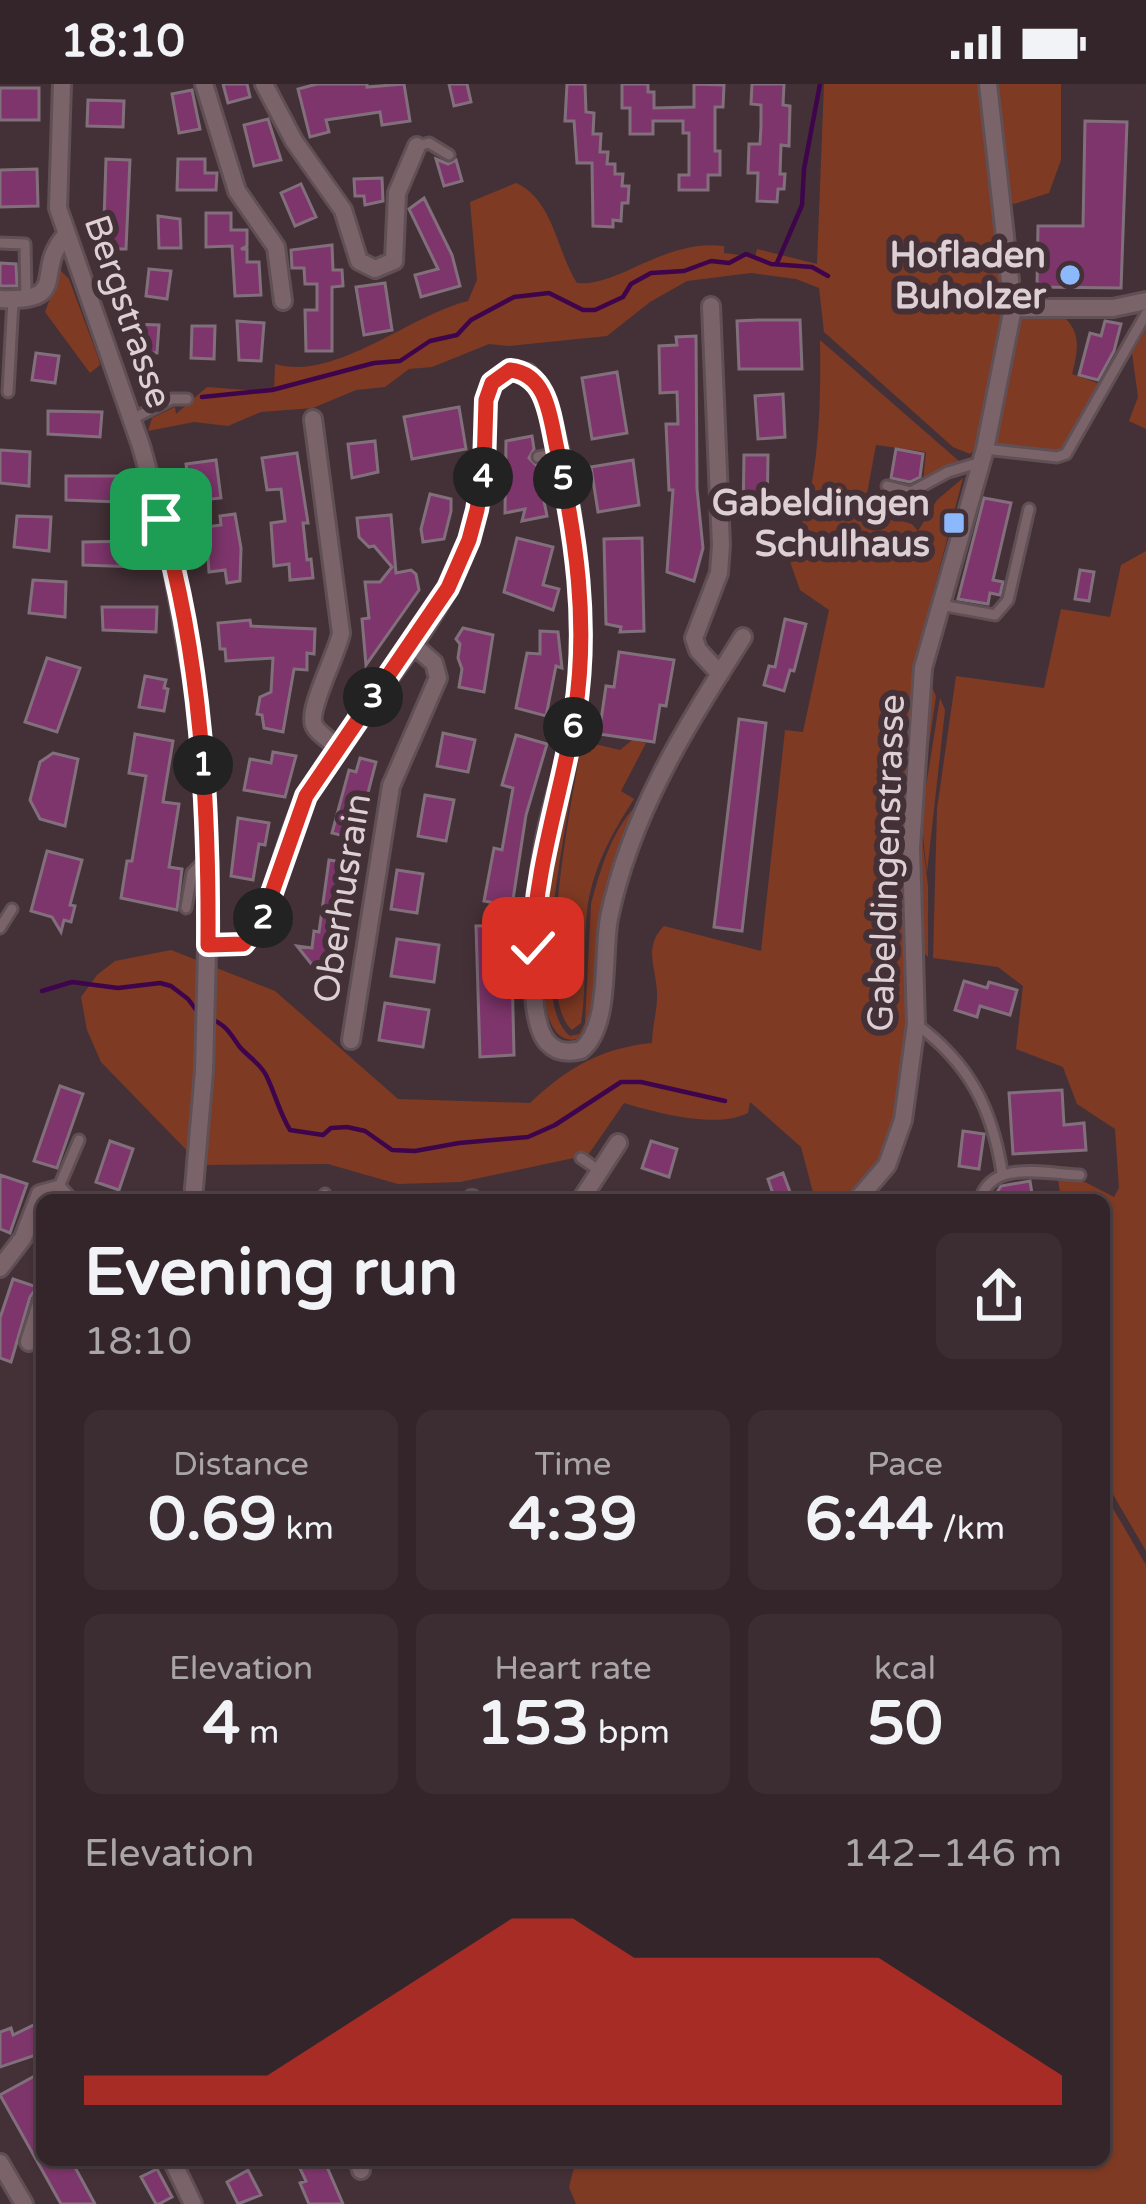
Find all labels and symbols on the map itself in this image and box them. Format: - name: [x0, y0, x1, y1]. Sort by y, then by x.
- street label: Bergstrasse: [75, 209, 181, 413]
- place label: Hofladen Buholzer: [889, 234, 1047, 318]
- marker: Hofladen Buholzer: [1057, 262, 1083, 288]
- pin: 4: [453, 447, 513, 507]
- pin: 5: [533, 449, 593, 509]
- pin: [110, 468, 212, 570]
- place label: Gabeldingen Schulhaus: [712, 482, 930, 566]
- marker: Gabeldingen Schulhaus: [941, 510, 967, 536]
- pin: 3: [343, 667, 403, 727]
- street label: Gabeldingenstrasse: [859, 693, 914, 1033]
- pin: 6: [543, 697, 603, 757]
- pin: 1: [173, 735, 233, 795]
- street label: Oberhusrain: [305, 790, 380, 1006]
- pin: 2: [233, 888, 293, 948]
- pin: [482, 897, 584, 999]

